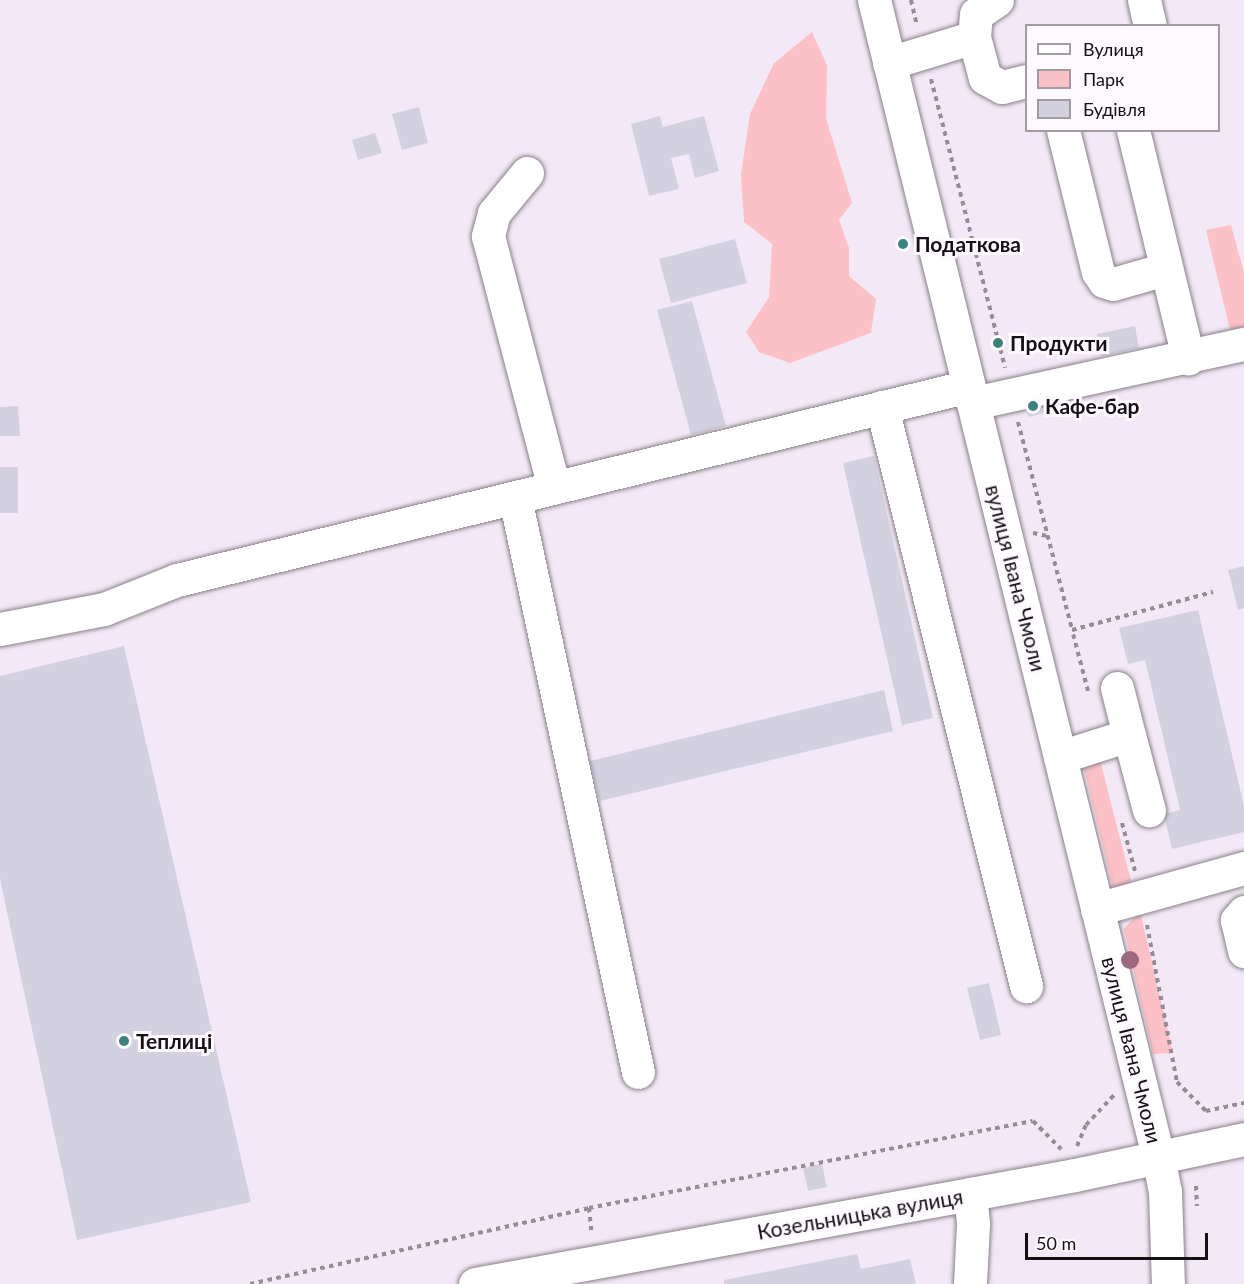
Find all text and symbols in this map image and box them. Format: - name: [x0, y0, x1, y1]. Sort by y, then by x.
- legend: [1025, 24, 1220, 132]
- text: Вулиця: [1083, 38, 1144, 60]
- text: Парк: [1083, 68, 1124, 90]
- text: Будівля: [1083, 98, 1146, 120]
- place label: Податкова: [915, 231, 1021, 257]
- marker: Податкова: [896, 237, 910, 251]
- place label: Продукти: [1010, 330, 1107, 356]
- marker: Продукти: [991, 336, 1005, 350]
- place label: Кафе-бар: [1045, 393, 1139, 419]
- marker: Кафе-бар: [1026, 399, 1040, 413]
- street label: вулиця Івана Чмоли: [981, 482, 1051, 674]
- street label: вулиця Івана Чмоли: [1097, 954, 1167, 1146]
- place label: Теплиці: [136, 1028, 212, 1054]
- marker: Теплиці: [117, 1034, 131, 1048]
- street label: Козельницька вулиця: [755, 1183, 965, 1245]
- scale bar: [1028, 1221, 1211, 1259]
- text: 50 m: [1036, 1232, 1076, 1254]

